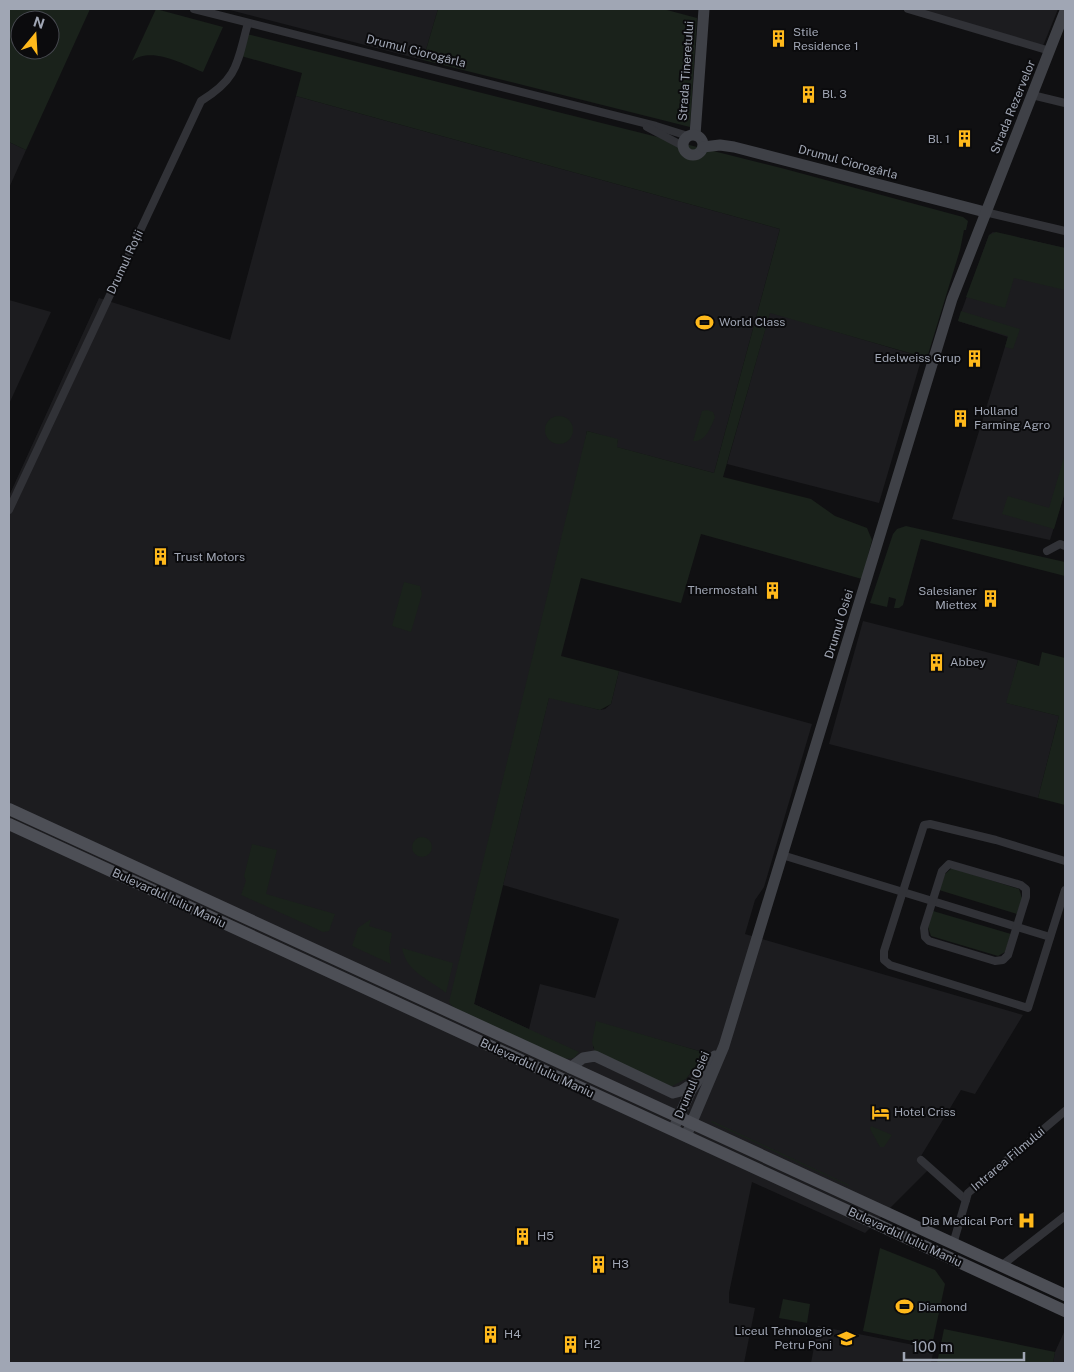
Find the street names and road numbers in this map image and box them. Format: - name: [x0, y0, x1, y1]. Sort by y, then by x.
- street label: Strada Tineretului: [676, 20, 696, 122]
- street label: Drumul Ciorogârla: [365, 32, 467, 70]
- street label: Strada Rezervelor: [988, 58, 1038, 156]
- street label: Drumul Ciorogârla: [797, 142, 899, 182]
- street label: Drumul Roții: [104, 228, 146, 296]
- street label: Drumul Osiei: [822, 588, 856, 660]
- street label: Bulevardul Iuliu Maniu: [110, 865, 228, 931]
- street label: Bulevardul Iuliu Maniu: [478, 1035, 596, 1101]
- street label: Drumul Osiei: [672, 1049, 712, 1121]
- street label: Intrarea Filmului: [969, 1124, 1048, 1194]
- street label: Bulevardul Iuliu Maniu: [846, 1204, 964, 1270]

